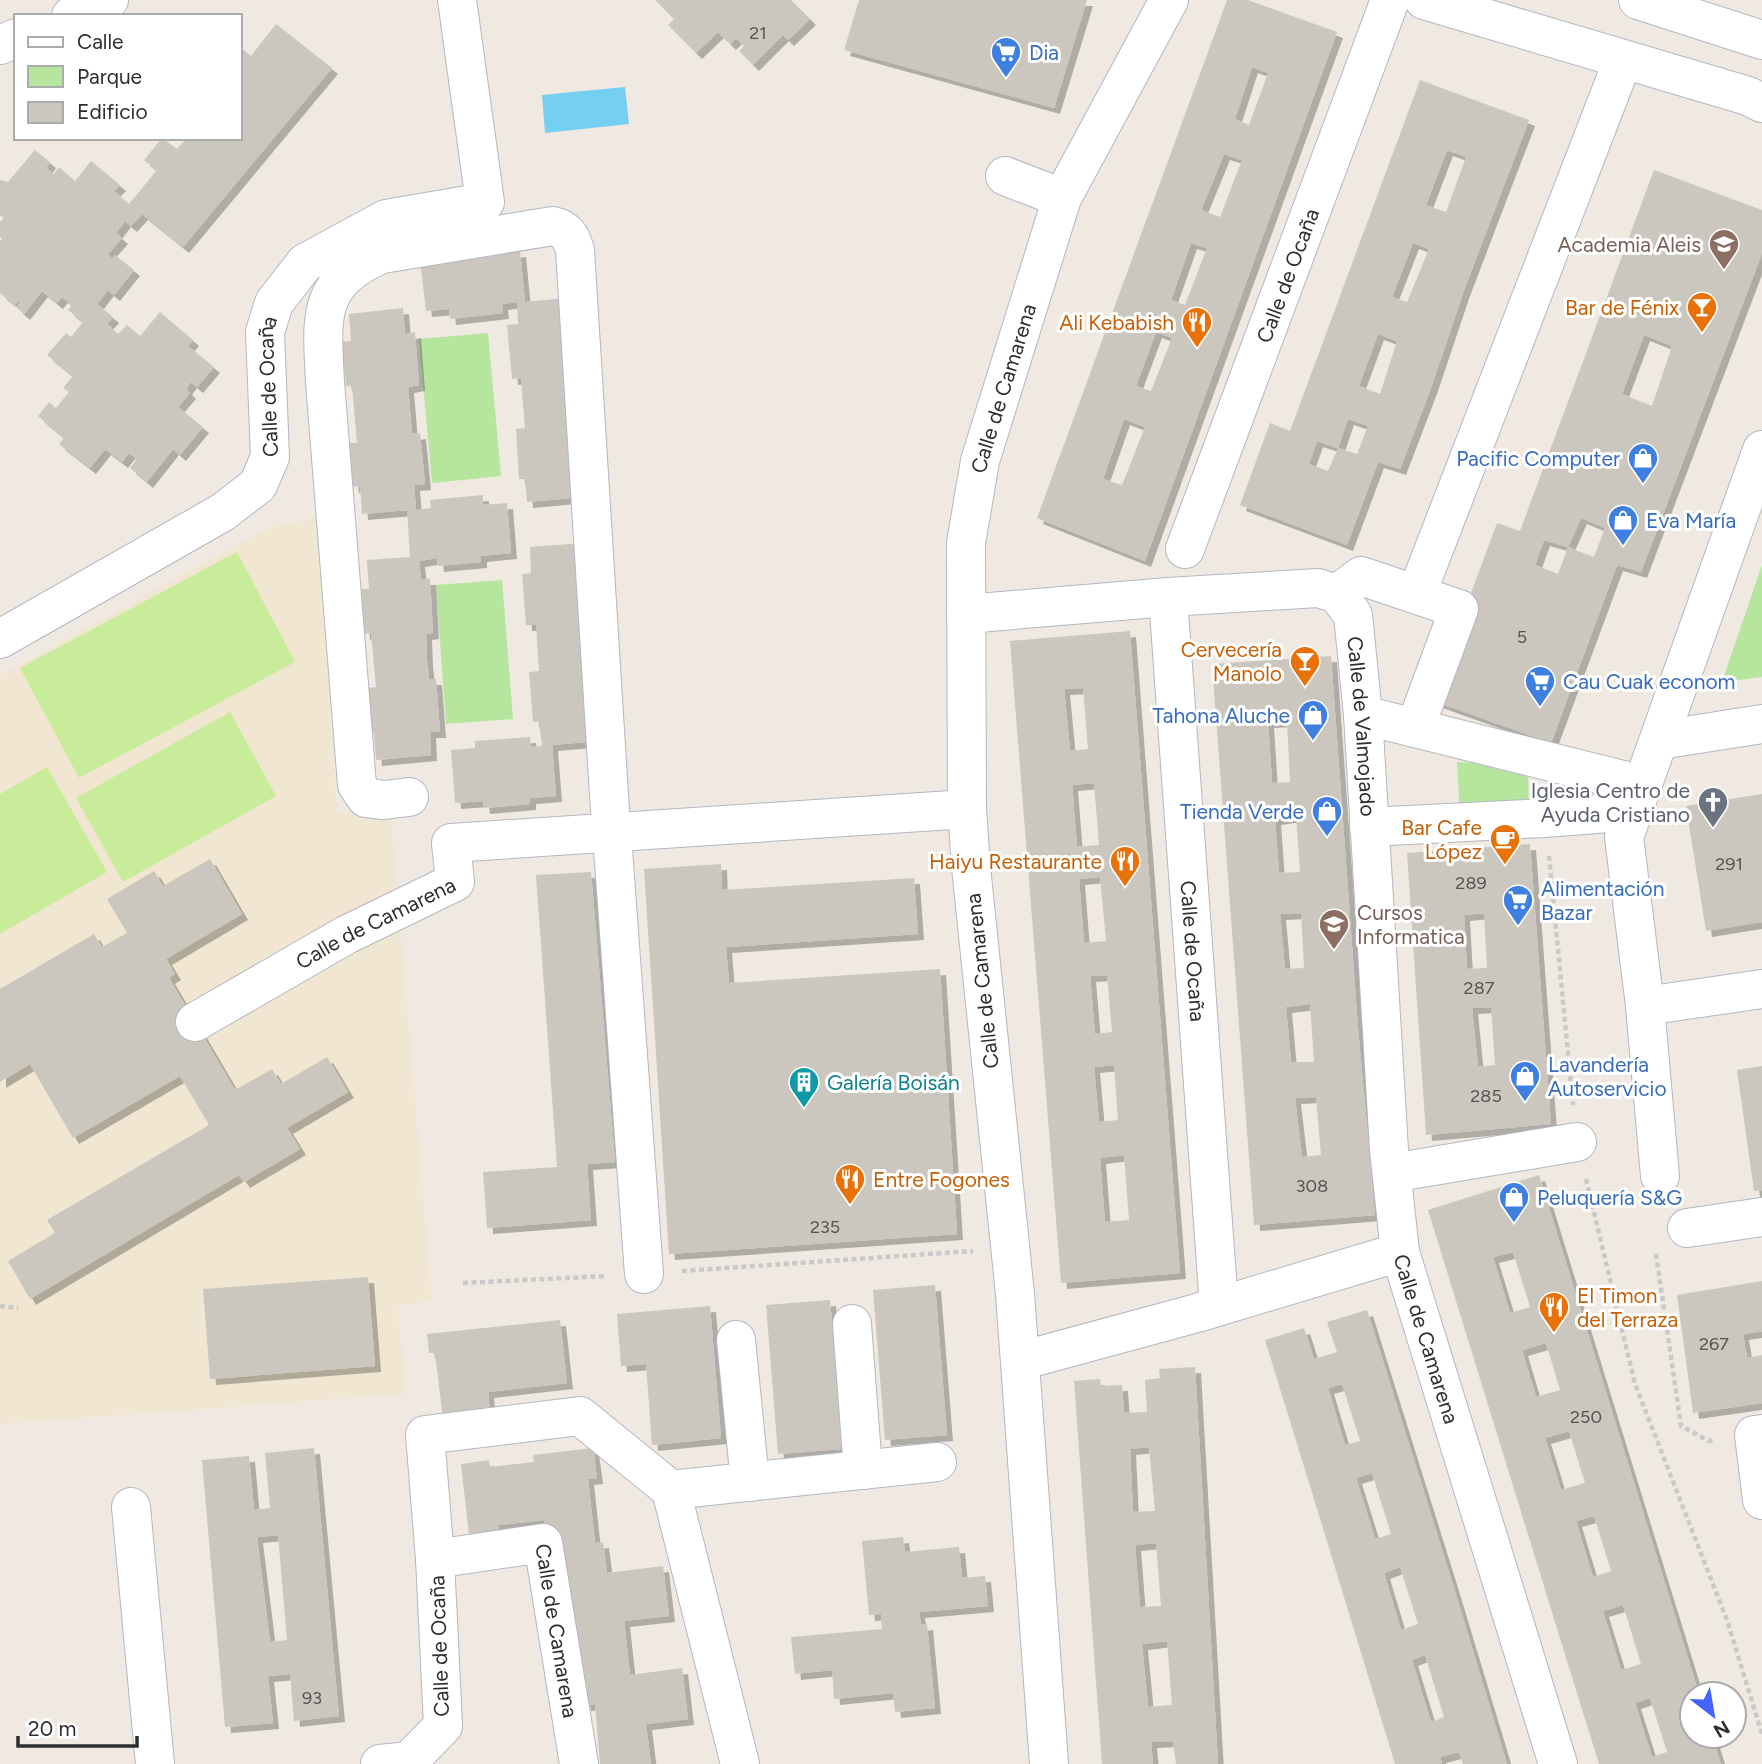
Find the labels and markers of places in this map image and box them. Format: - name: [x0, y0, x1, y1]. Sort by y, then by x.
- supermarket icon: Dia: [989, 35, 1023, 79]
- place label: Dia: [1029, 40, 1059, 65]
- school or university icon: Academia Aleis: [1707, 227, 1741, 271]
- place label: Academia Aleis: [1557, 232, 1701, 257]
- bar icon: Bar de Fénix: [1685, 290, 1719, 334]
- place label: Bar de Fénix: [1565, 295, 1679, 320]
- restaurant icon: Ali Kebabish: [1180, 305, 1214, 349]
- place label: Ali Kebabish: [1059, 310, 1174, 335]
- shop icon: Pacific Computer: [1626, 441, 1660, 485]
- place label: Pacific Computer: [1456, 446, 1620, 471]
- shop icon: Eva María: [1606, 503, 1640, 547]
- place label: Eva María: [1646, 508, 1736, 533]
- place label: Cervecería Manolo: [1181, 637, 1282, 686]
- bar icon: Cervecería Manolo: [1288, 644, 1322, 688]
- supermarket icon: Cau Cuak econom: [1523, 664, 1557, 708]
- place label: Cau Cuak econom: [1563, 669, 1735, 694]
- shop icon: Tahona Aluche: [1296, 698, 1330, 742]
- place label: Tahona Aluche: [1152, 703, 1290, 728]
- place label: Iglesia Centro de Ayuda Cristiano: [1531, 778, 1690, 827]
- church icon: Iglesia Centro de Ayuda Cristiano: [1696, 785, 1730, 829]
- shop icon: Tienda Verde: [1310, 794, 1344, 838]
- place label: Tienda Verde: [1180, 799, 1304, 824]
- place label: Bar Cafe López: [1401, 815, 1482, 864]
- cafe icon: Bar Cafe López: [1488, 822, 1522, 866]
- restaurant icon: Haiyu Restaurante: [1108, 844, 1142, 888]
- place label: Haiyu Restaurante: [929, 849, 1102, 874]
- place label: Alimentación Bazar: [1541, 876, 1665, 925]
- supermarket icon: Alimentación Bazar: [1501, 883, 1535, 927]
- place label: Cursos Informatica: [1357, 900, 1465, 949]
- school or university icon: Cursos Informatica: [1317, 907, 1351, 951]
- place label: Lavandería Autoservicio: [1548, 1052, 1667, 1101]
- shop icon: Lavandería Autoservicio: [1508, 1059, 1542, 1103]
- building icon: Galería Boisán: [787, 1065, 821, 1109]
- place label: Galería Boisán: [827, 1070, 960, 1095]
- restaurant icon: Entre Fogones: [833, 1162, 867, 1206]
- place label: Entre Fogones: [873, 1167, 1010, 1192]
- shop icon: Peluquería S&G: [1497, 1180, 1531, 1224]
- place label: Peluquería S&G: [1537, 1185, 1682, 1210]
- place label: El Timon del Terraza: [1577, 1283, 1678, 1332]
- restaurant icon: El Timon del Terraza: [1537, 1290, 1571, 1334]

